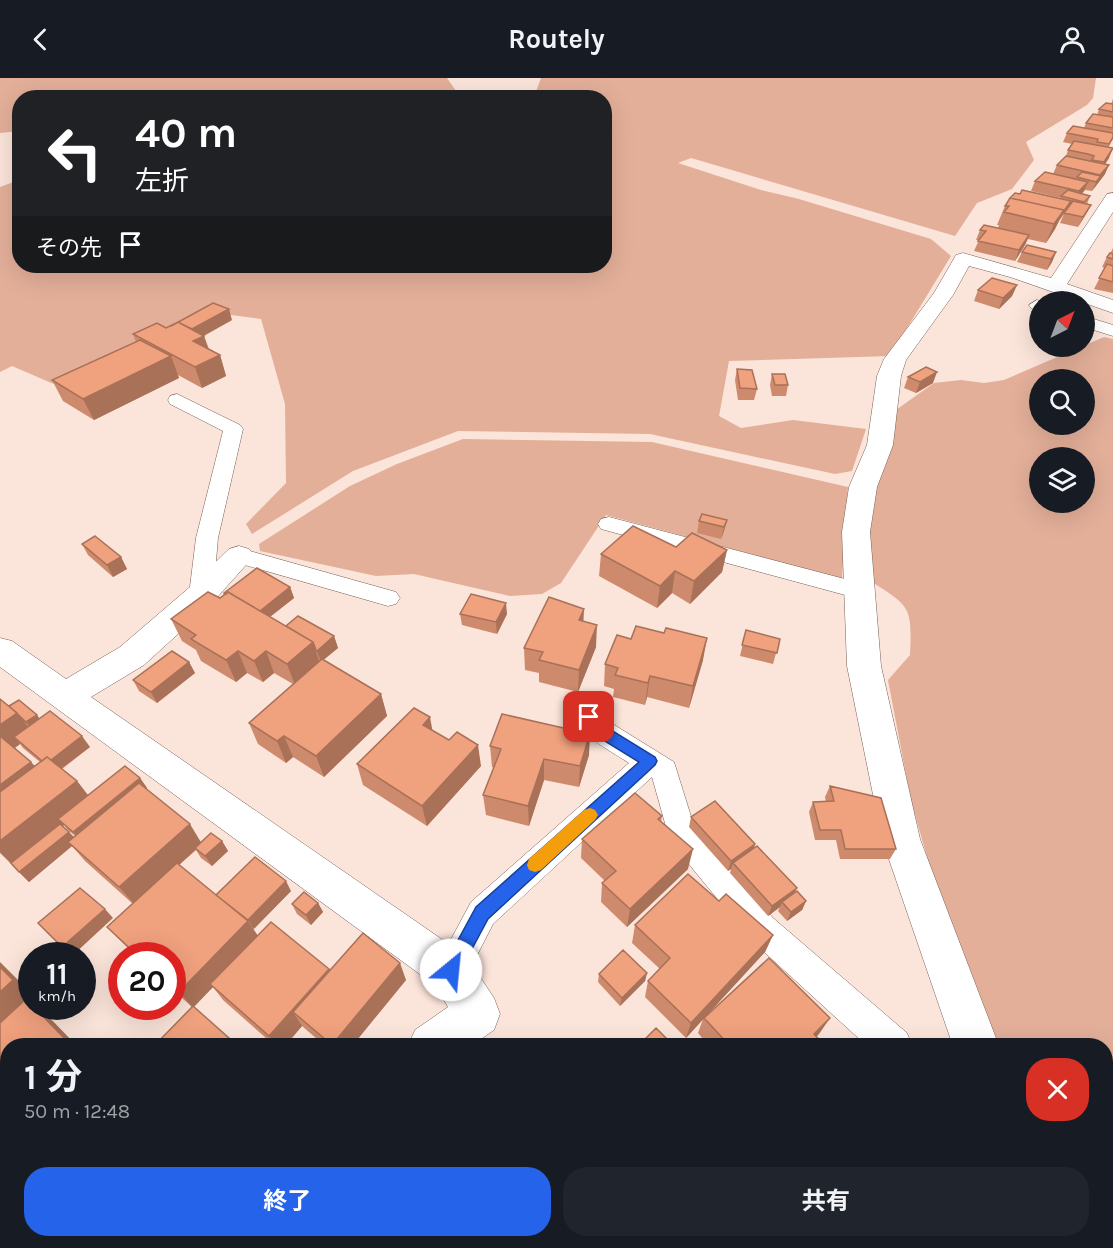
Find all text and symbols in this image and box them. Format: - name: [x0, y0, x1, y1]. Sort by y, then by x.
- icon: back: [24, 23, 57, 56]
- text: Routely: [508, 23, 605, 55]
- icon: person: [1056, 23, 1089, 56]
- text: 40 m: [135, 108, 237, 158]
- icon: left: [36, 114, 114, 192]
- text: 左折: [135, 165, 189, 197]
- icon: arrive: [114, 228, 147, 261]
- text: その先: [36, 235, 102, 261]
- north arrow: [1029, 291, 1095, 357]
- map controls: [1029, 291, 1095, 513]
- button: search: [1029, 369, 1095, 435]
- button: layers: [1029, 447, 1095, 513]
- pin: [563, 691, 614, 742]
- icon: arrive: [572, 700, 605, 733]
- position arrow: [419, 938, 483, 1002]
- speed limit sign: 20: [108, 942, 186, 1020]
- text: 11: [46, 956, 68, 992]
- text: km/h: [38, 987, 76, 1005]
- text: 1 分: [24, 1056, 82, 1098]
- button: close: [1026, 1058, 1089, 1121]
- text: 50 m · 12:48: [24, 1100, 130, 1123]
- button: 終了: [24, 1167, 551, 1236]
- button: 共有: [563, 1167, 1089, 1236]

